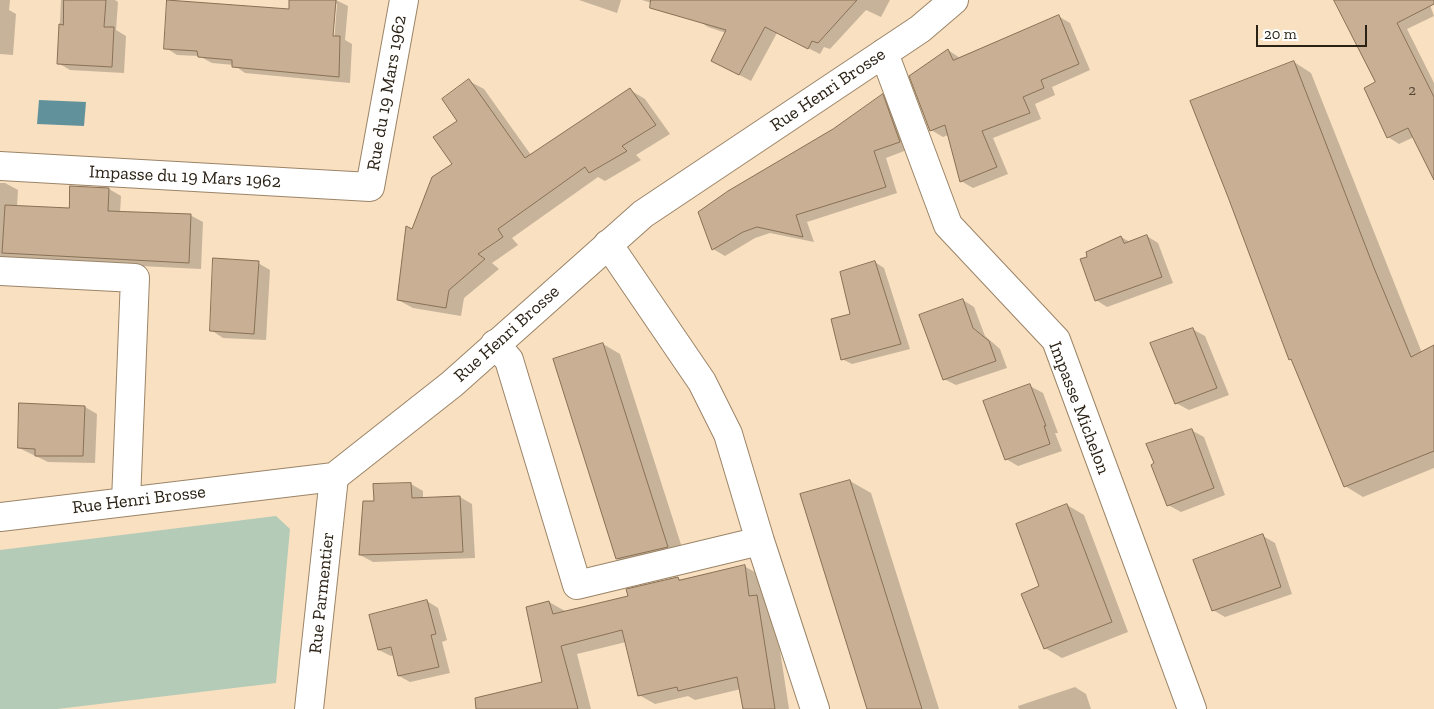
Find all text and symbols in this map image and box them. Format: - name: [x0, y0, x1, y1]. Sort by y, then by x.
- street label: Rue du 19 Mars 1962: [363, 14, 411, 172]
- scale bar: [1259, 15, 1370, 47]
- text: 20 m: [1264, 25, 1297, 43]
- street label: Rue Henri Brosse: [766, 44, 890, 136]
- house number: 2: [1408, 82, 1416, 100]
- street label: Impasse du 19 Mars 1962: [89, 161, 281, 193]
- street label: Rue Henri Brosse: [450, 281, 564, 387]
- street label: Impasse Michelon: [1044, 339, 1114, 477]
- street label: Rue Henri Brosse: [71, 481, 207, 519]
- street label: Rue Parmentier: [305, 531, 339, 655]

